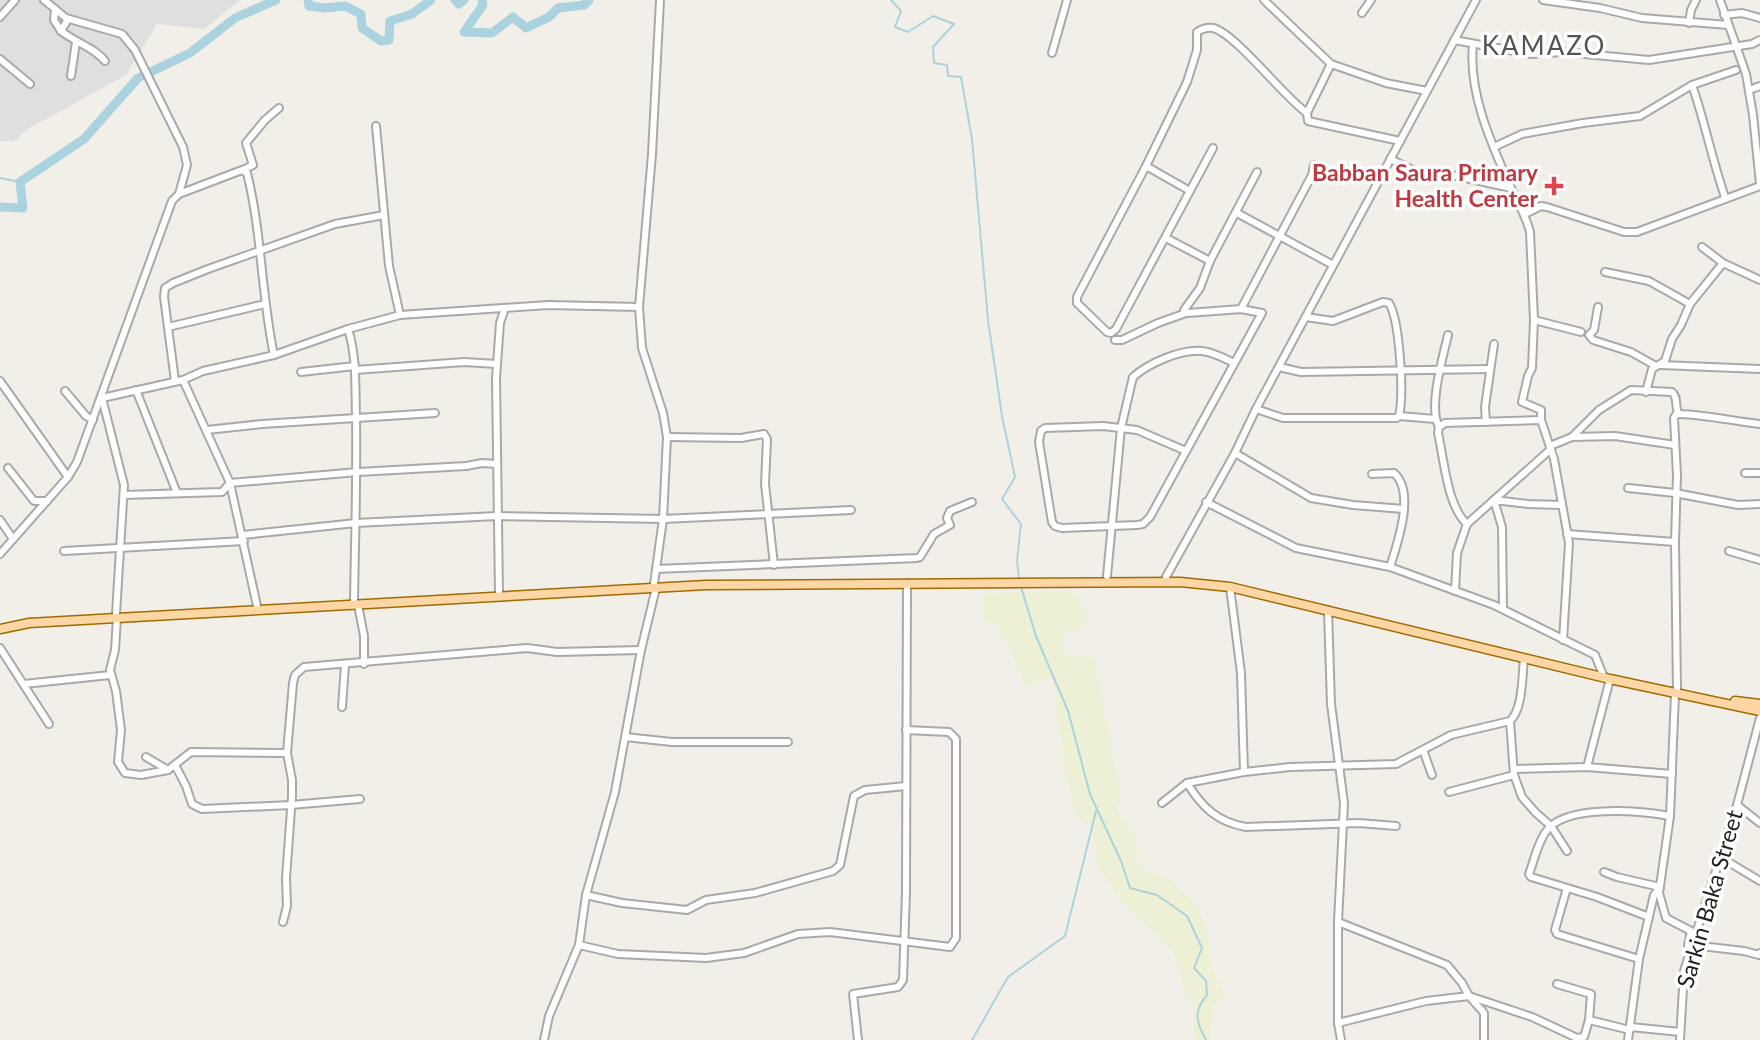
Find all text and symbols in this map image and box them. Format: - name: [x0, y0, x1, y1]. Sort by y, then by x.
- district label: KAMAZO: [1482, 29, 1606, 61]
- place label: Babban Saura Primary Health Center: [1312, 158, 1539, 212]
- marker: Babban Saura Primary Health Center: [1544, 176, 1564, 196]
- street label: Sarkin Baka Street: [1670, 806, 1748, 991]

